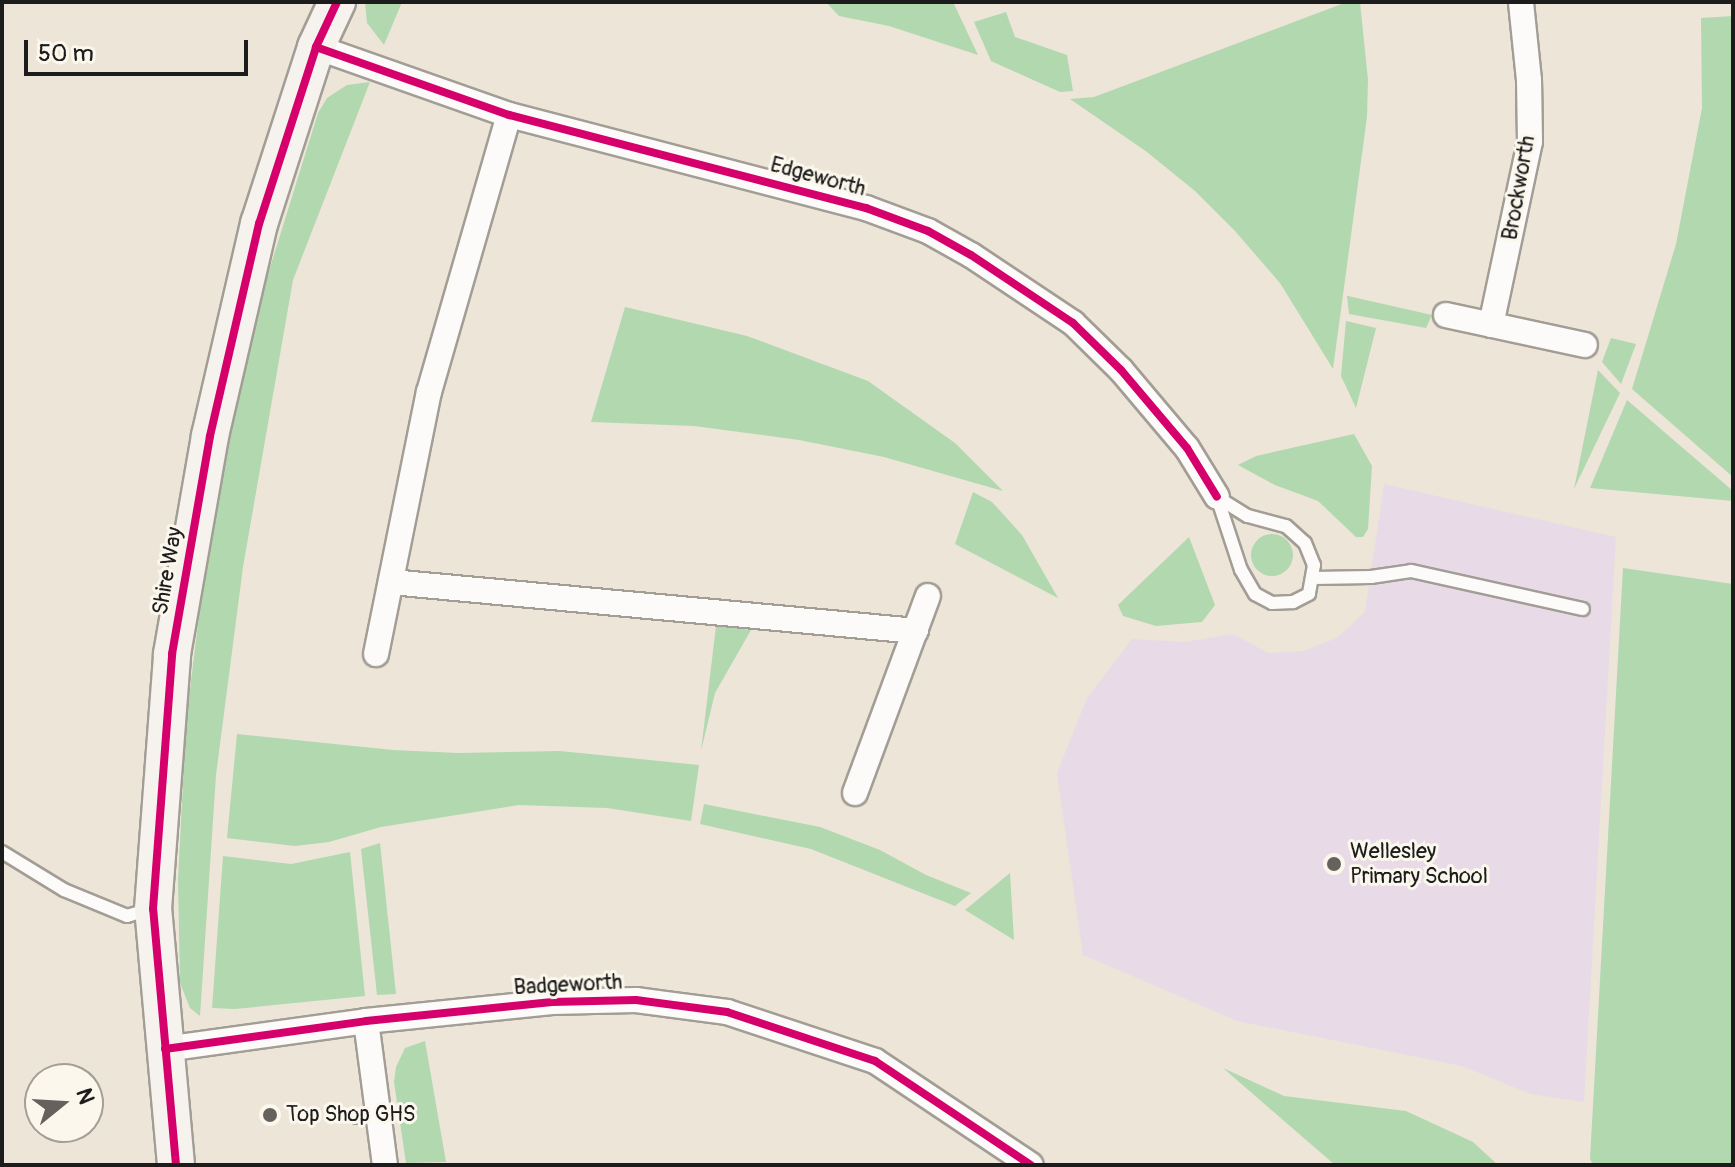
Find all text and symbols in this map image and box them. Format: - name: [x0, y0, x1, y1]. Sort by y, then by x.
- scale bar: [28, 24, 252, 74]
- text: 50 m: [38, 39, 94, 68]
- street label: Brockworth: [1497, 134, 1541, 242]
- street label: Edgeworth: [767, 152, 869, 202]
- street label: Shire Way: [147, 525, 189, 617]
- place label: Wellesley Primary School: [1350, 838, 1488, 890]
- marker: Wellesley Primary School: [1325, 855, 1343, 873]
- street label: Badgeworth: [513, 969, 623, 1001]
- north arrow: [24, 1063, 104, 1143]
- text: N: [69, 1085, 101, 1108]
- place label: Top Shop GHS: [286, 1102, 416, 1128]
- marker: Top Shop GHS: [261, 1106, 279, 1124]

